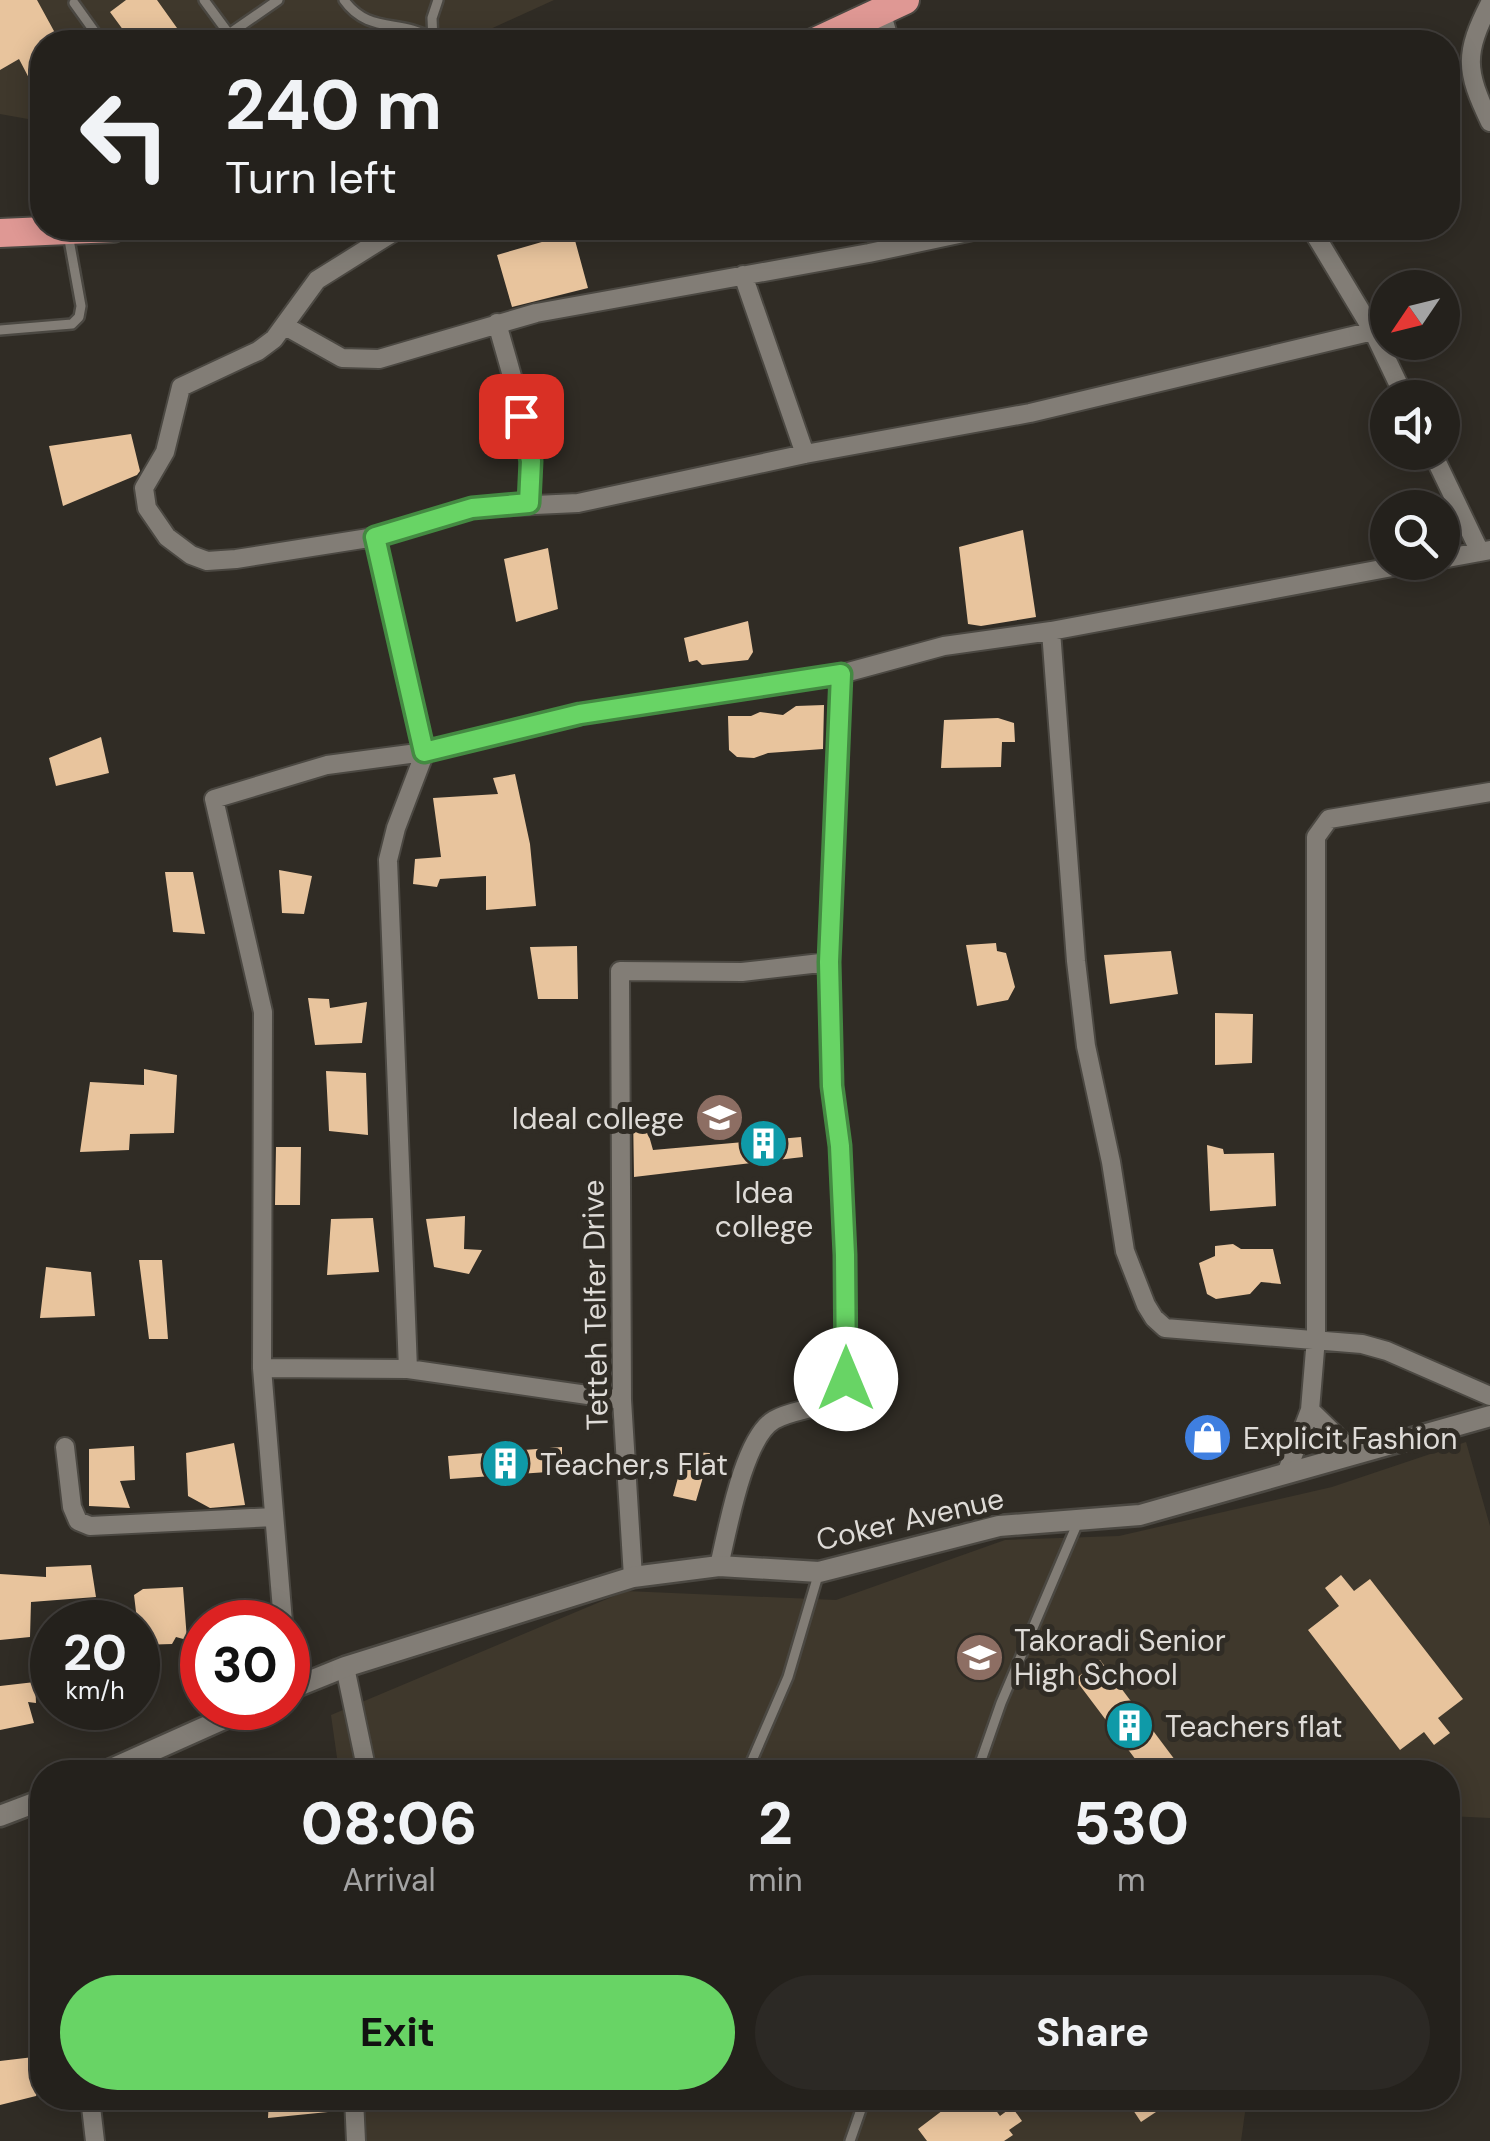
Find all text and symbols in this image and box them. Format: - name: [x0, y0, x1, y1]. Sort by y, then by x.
- text: 240 m: [225, 60, 442, 151]
- icon: left: [60, 70, 190, 200]
- text: Turn left: [225, 148, 397, 207]
- north arrow: [1370, 270, 1460, 360]
- map controls: [1370, 270, 1460, 580]
- pin: [479, 374, 564, 459]
- button: sound: [1370, 380, 1460, 470]
- icon: arrive: [494, 389, 549, 444]
- button: search: [1370, 490, 1460, 580]
- school or university icon: Ideal college: [693, 1092, 745, 1144]
- place label: Ideal college: [512, 1099, 684, 1138]
- building icon: Idea college: [738, 1117, 790, 1169]
- place label: Idea college: [715, 1173, 813, 1246]
- street label: Tetteh Telfer Drive: [573, 1179, 617, 1431]
- position arrow: [794, 1327, 898, 1431]
- shop icon: Explicit Fashion: [1182, 1412, 1234, 1464]
- place label: Explicit Fashion: [1243, 1419, 1457, 1458]
- building icon: Teacher,s Flat: [479, 1438, 531, 1490]
- place label: Teacher,s Flat: [540, 1445, 728, 1484]
- street label: Coker Avenue: [812, 1478, 1008, 1560]
- speed limit sign: 30: [180, 1600, 310, 1730]
- text: 20: [63, 1620, 127, 1686]
- place label: Takoradi Senior High School: [1014, 1621, 1226, 1694]
- school or university icon: Takoradi Senior High School: [953, 1631, 1005, 1683]
- text: km/h: [65, 1674, 125, 1707]
- building icon: Teachers flat: [1104, 1700, 1156, 1752]
- place label: Teachers flat: [1165, 1707, 1343, 1746]
- text: 08:06: [301, 1784, 477, 1863]
- text: 2: [758, 1784, 793, 1863]
- text: 530: [1073, 1784, 1189, 1863]
- text: Arrival: [342, 1859, 436, 1901]
- text: min: [748, 1859, 803, 1901]
- text: m: [1117, 1859, 1146, 1901]
- button: Exit: [60, 1975, 735, 2090]
- button: Share: [755, 1975, 1430, 2090]

